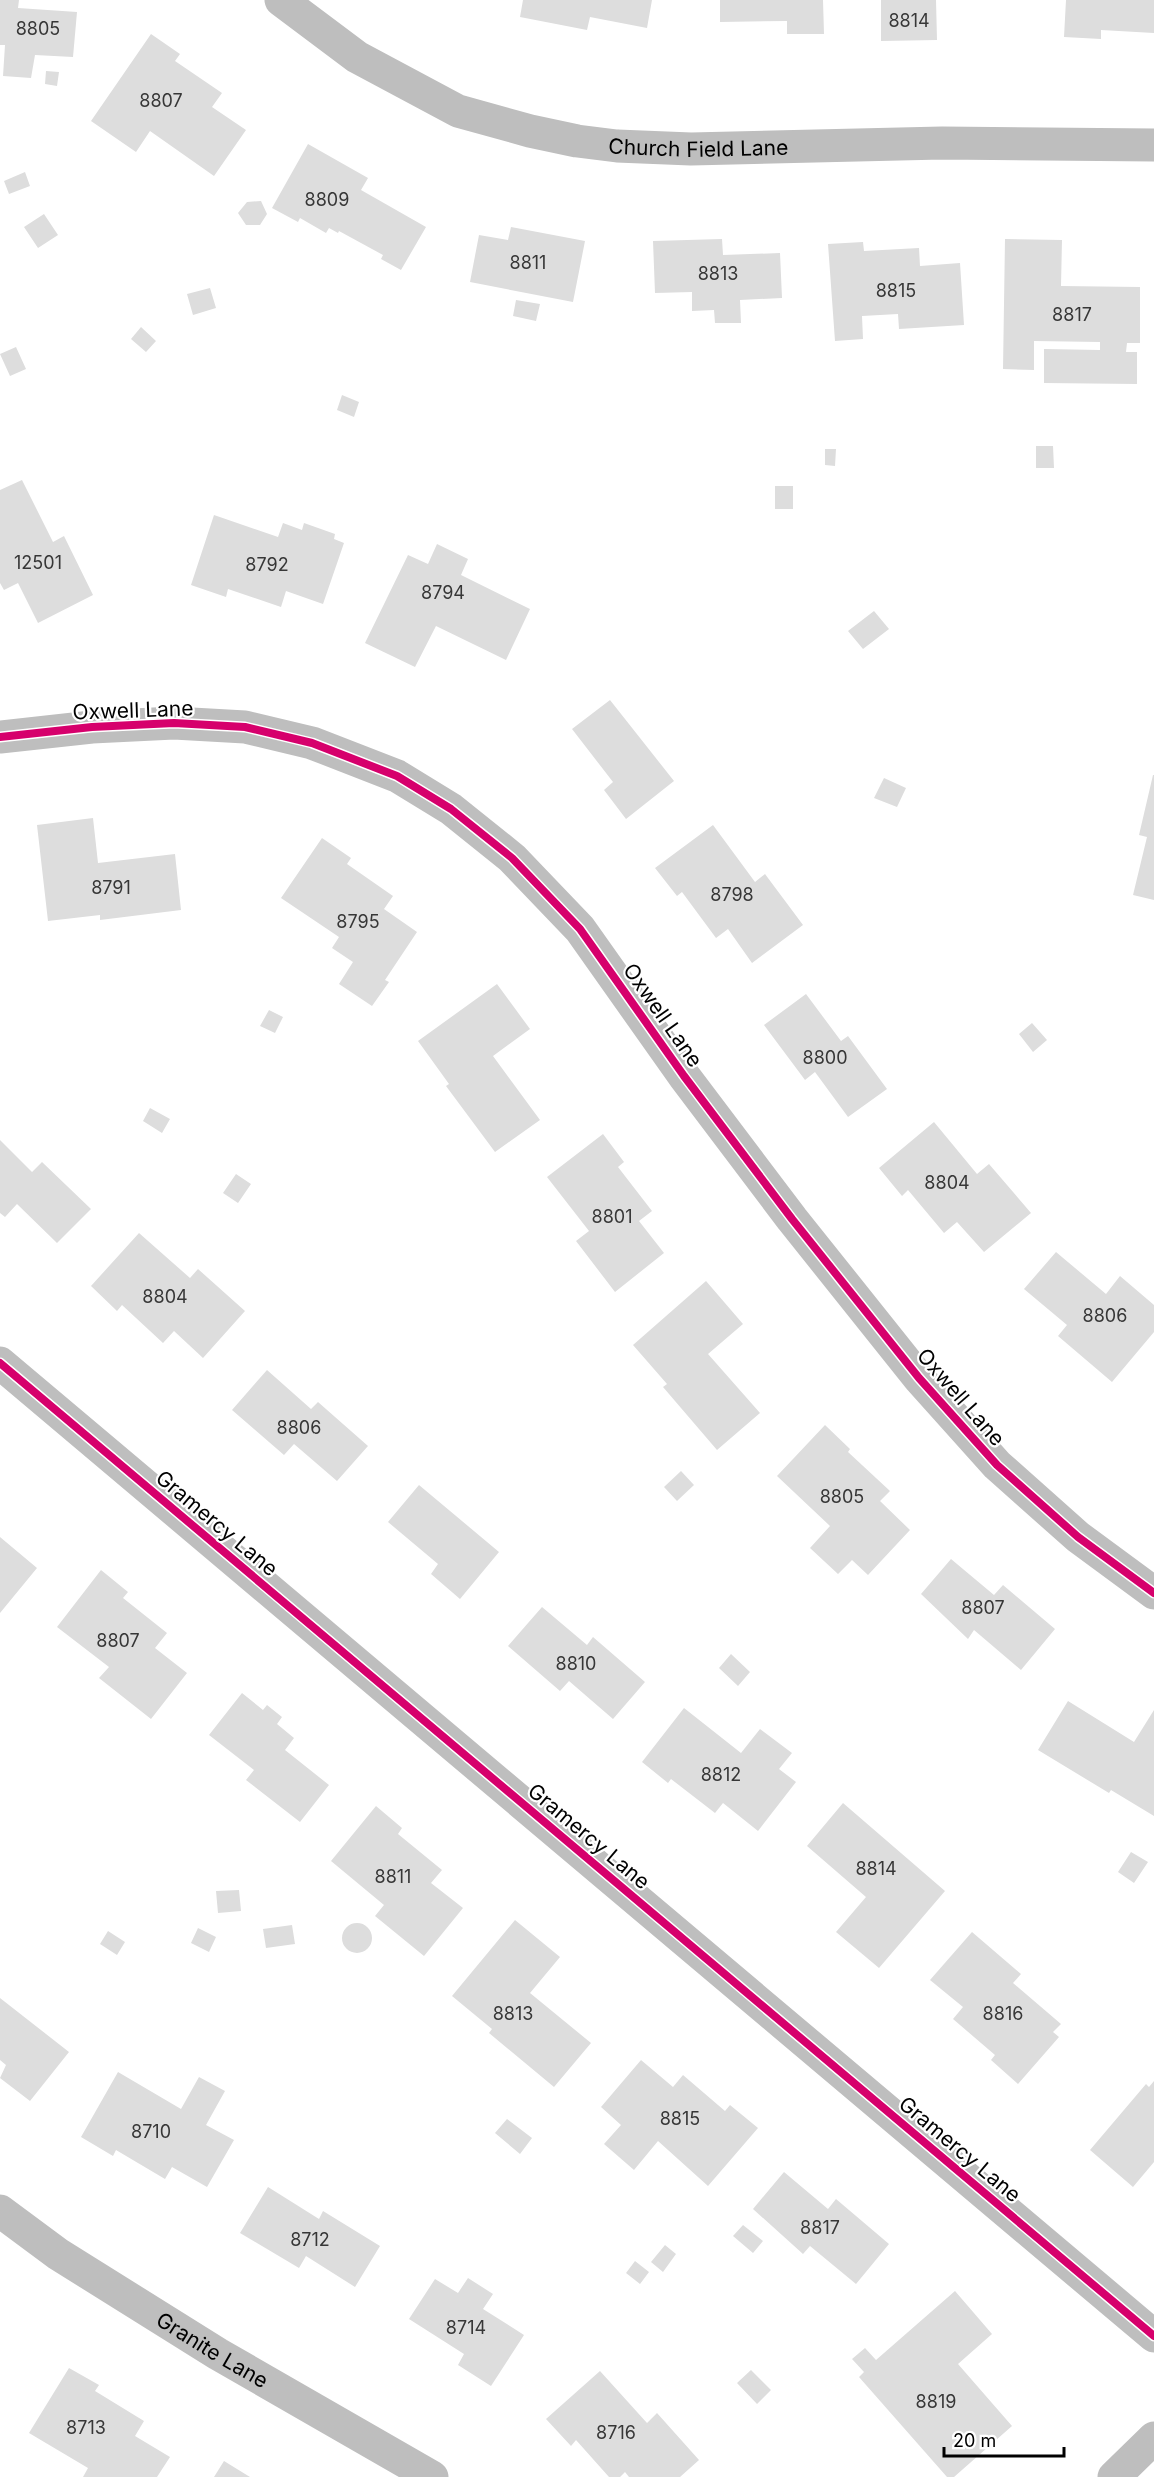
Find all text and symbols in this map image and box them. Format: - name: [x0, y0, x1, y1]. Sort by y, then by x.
- house number: 8814: [888, 10, 930, 31]
- house number: 8805: [16, 18, 60, 39]
- house number: 8807: [139, 90, 183, 111]
- street label: Church Field Lane: [607, 133, 789, 162]
- house number: 8809: [305, 189, 349, 210]
- house number: 8811: [510, 252, 546, 273]
- house number: 8813: [698, 263, 738, 284]
- house number: 8815: [876, 280, 916, 301]
- house number: 8817: [1052, 304, 1092, 325]
- house number: 12501: [14, 552, 62, 573]
- house number: 8792: [245, 554, 289, 575]
- house number: 8794: [421, 582, 465, 603]
- street label: Oxwell Lane: [72, 695, 194, 725]
- house number: 8791: [91, 877, 131, 898]
- house number: 8798: [710, 884, 754, 905]
- house number: 8795: [336, 911, 380, 932]
- street label: Oxwell Lane: [618, 958, 708, 1072]
- house number: 8800: [803, 1047, 847, 1068]
- house number: 8804: [924, 1172, 970, 1193]
- house number: 8801: [592, 1206, 632, 1227]
- house number: 8804: [142, 1286, 188, 1307]
- house number: 8806: [1083, 1305, 1127, 1326]
- street label: Oxwell Lane: [912, 1343, 1010, 1451]
- house number: 8806: [277, 1417, 321, 1438]
- street label: Gramercy Lane: [151, 1465, 283, 1581]
- house number: 8805: [820, 1486, 864, 1507]
- house number: 8807: [961, 1597, 1005, 1618]
- house number: 8807: [96, 1630, 140, 1651]
- house number: 8810: [556, 1653, 596, 1674]
- house number: 8812: [701, 1764, 741, 1785]
- street label: Gramercy Lane: [523, 1778, 655, 1894]
- house number: 8814: [855, 1858, 897, 1879]
- house number: 8811: [375, 1866, 411, 1887]
- house number: 8813: [493, 2003, 533, 2024]
- house number: 8816: [983, 2003, 1023, 2024]
- street label: Gramercy Lane: [894, 2091, 1026, 2207]
- house number: 8815: [660, 2108, 700, 2129]
- house number: 8710: [131, 2121, 171, 2142]
- house number: 8817: [800, 2217, 840, 2238]
- house number: 8712: [290, 2229, 330, 2250]
- street label: Granite Lane: [152, 2306, 273, 2393]
- house number: 8714: [446, 2317, 486, 2338]
- house number: 8819: [916, 2391, 956, 2412]
- house number: 8713: [66, 2417, 106, 2438]
- scale bar: [944, 2420, 1064, 2458]
- house number: 8716: [596, 2422, 636, 2443]
- text: 20 m: [953, 2430, 996, 2451]

